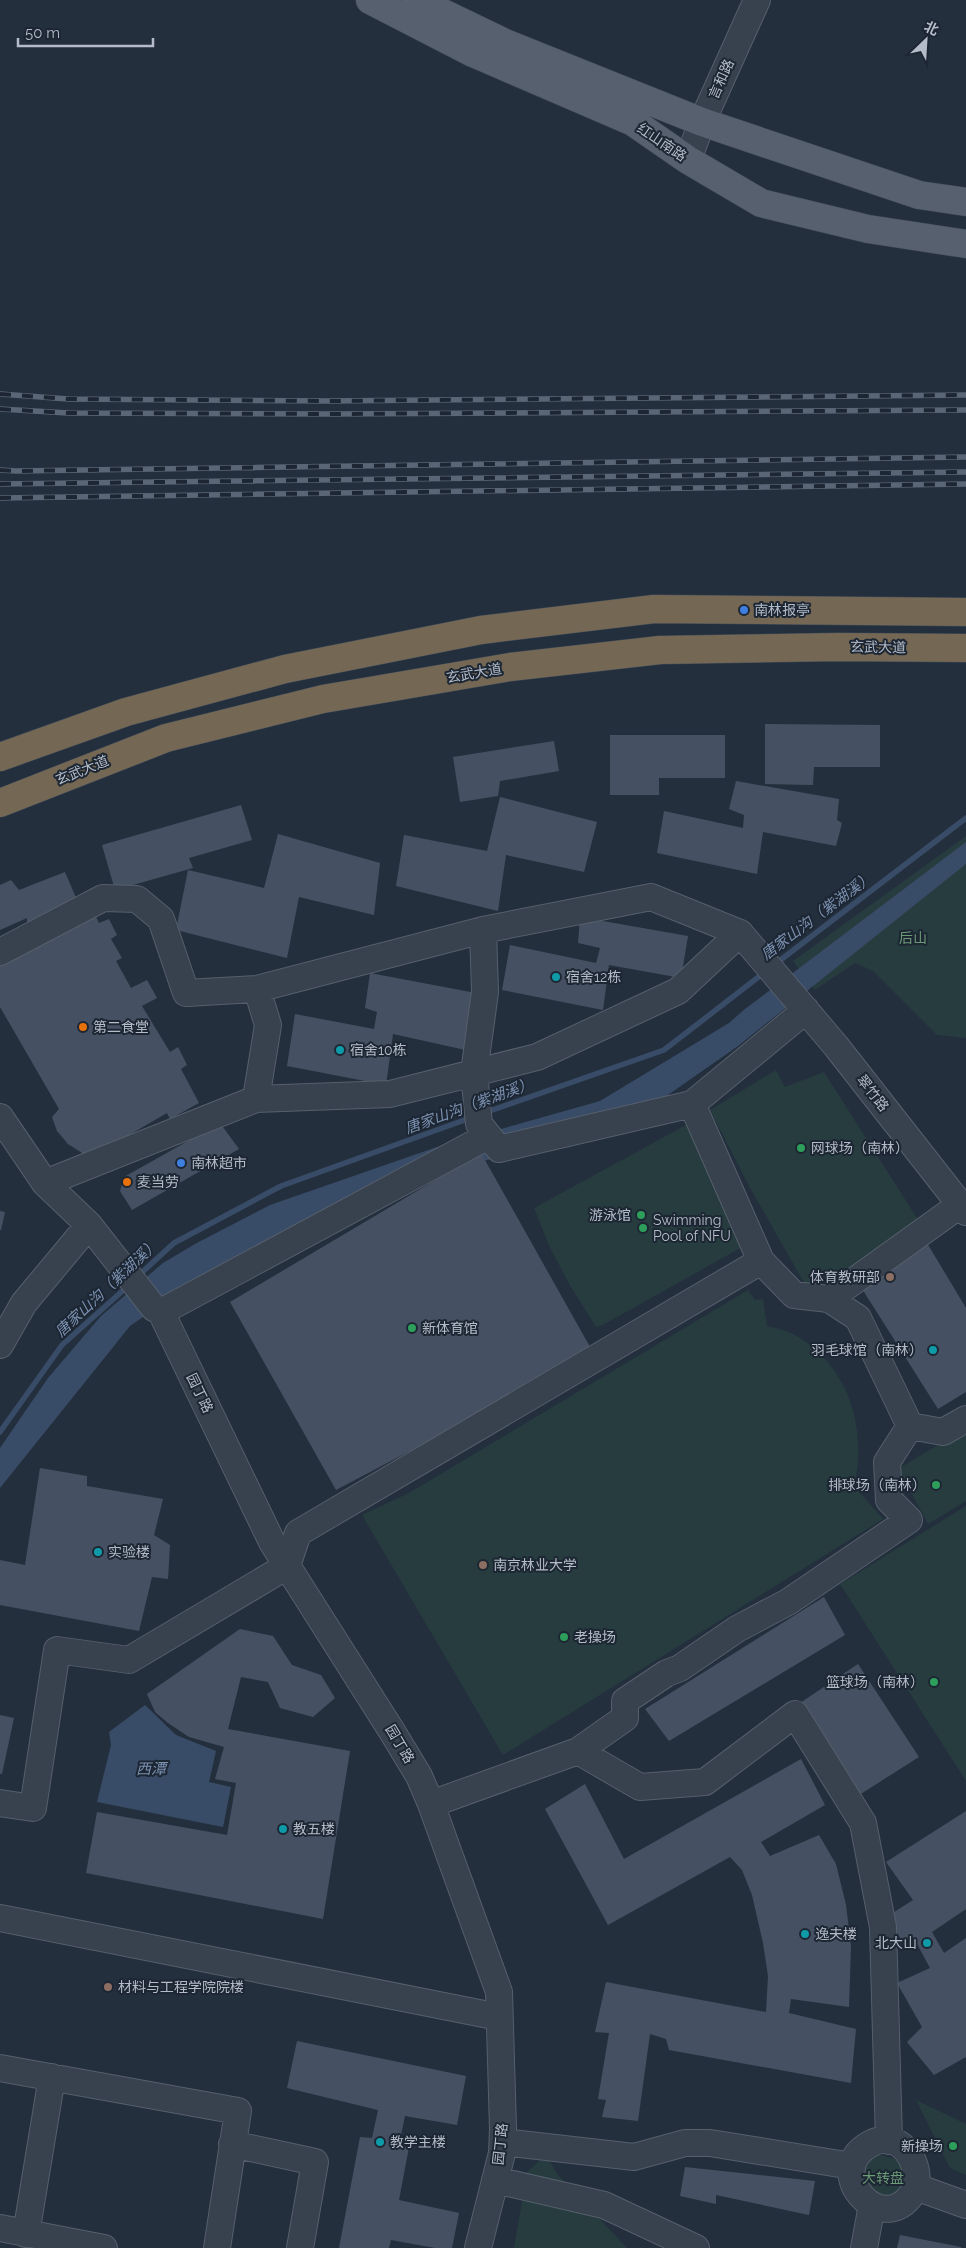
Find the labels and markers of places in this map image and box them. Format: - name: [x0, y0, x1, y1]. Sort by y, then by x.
- place label: 南林报亭: [754, 602, 810, 618]
- marker: 南林报亭: [738, 604, 750, 616]
- place label: 宿舍12栋: [566, 969, 621, 985]
- marker: 宿舍12栋: [550, 971, 562, 983]
- place label: 第二食堂: [93, 1019, 149, 1035]
- marker: 第二食堂: [77, 1021, 89, 1033]
- place label: 宿舍10栋: [350, 1042, 407, 1058]
- marker: 宿舍10栋: [334, 1044, 346, 1056]
- place label: 网球场（南林）: [811, 1140, 909, 1156]
- marker: 网球场（南林）: [795, 1142, 807, 1154]
- place label: 南林超市: [191, 1155, 247, 1171]
- marker: 南林超市: [175, 1157, 187, 1169]
- place label: 麦当劳: [137, 1174, 179, 1190]
- marker: 麦当劳: [121, 1176, 133, 1188]
- place label: 游泳馆: [589, 1207, 631, 1223]
- marker: 游泳馆: [635, 1209, 647, 1221]
- place label: Swimming Pool of NFU: [653, 1212, 731, 1244]
- marker: Swimming Pool of NFU: [637, 1222, 649, 1234]
- place label: 体育教研部: [810, 1269, 880, 1285]
- marker: 体育教研部: [884, 1271, 896, 1283]
- place label: 新体育馆: [422, 1320, 478, 1336]
- marker: 新体育馆: [406, 1322, 418, 1334]
- place label: 羽毛球馆（南林）: [811, 1342, 923, 1358]
- marker: 羽毛球馆（南林）: [927, 1344, 939, 1356]
- place label: 排球场（南林）: [828, 1477, 926, 1493]
- marker: 排球场（南林）: [930, 1479, 942, 1491]
- place label: 实验楼: [108, 1544, 150, 1560]
- marker: 实验楼: [92, 1546, 104, 1558]
- place label: 南京林业大学: [493, 1557, 577, 1573]
- marker: 南京林业大学: [477, 1559, 489, 1571]
- place label: 老操场: [574, 1629, 616, 1645]
- marker: 老操场: [558, 1631, 570, 1643]
- place label: 篮球场（南林）: [826, 1674, 924, 1690]
- marker: 篮球场（南林）: [928, 1676, 940, 1688]
- place label: 教五楼: [293, 1821, 335, 1837]
- marker: 教五楼: [277, 1823, 289, 1835]
- place label: 逸夫楼: [815, 1926, 857, 1942]
- marker: 逸夫楼: [799, 1928, 811, 1940]
- place label: 北大山: [875, 1935, 917, 1951]
- marker: 北大山: [921, 1937, 933, 1949]
- place label: 材料与工程学院院楼: [118, 1979, 244, 1995]
- marker: 材料与工程学院院楼: [102, 1981, 114, 1993]
- place label: 教学主楼: [390, 2134, 446, 2150]
- marker: 教学主楼: [374, 2136, 386, 2148]
- place label: 新操场: [901, 2138, 943, 2154]
- marker: 新操场: [947, 2140, 959, 2152]

